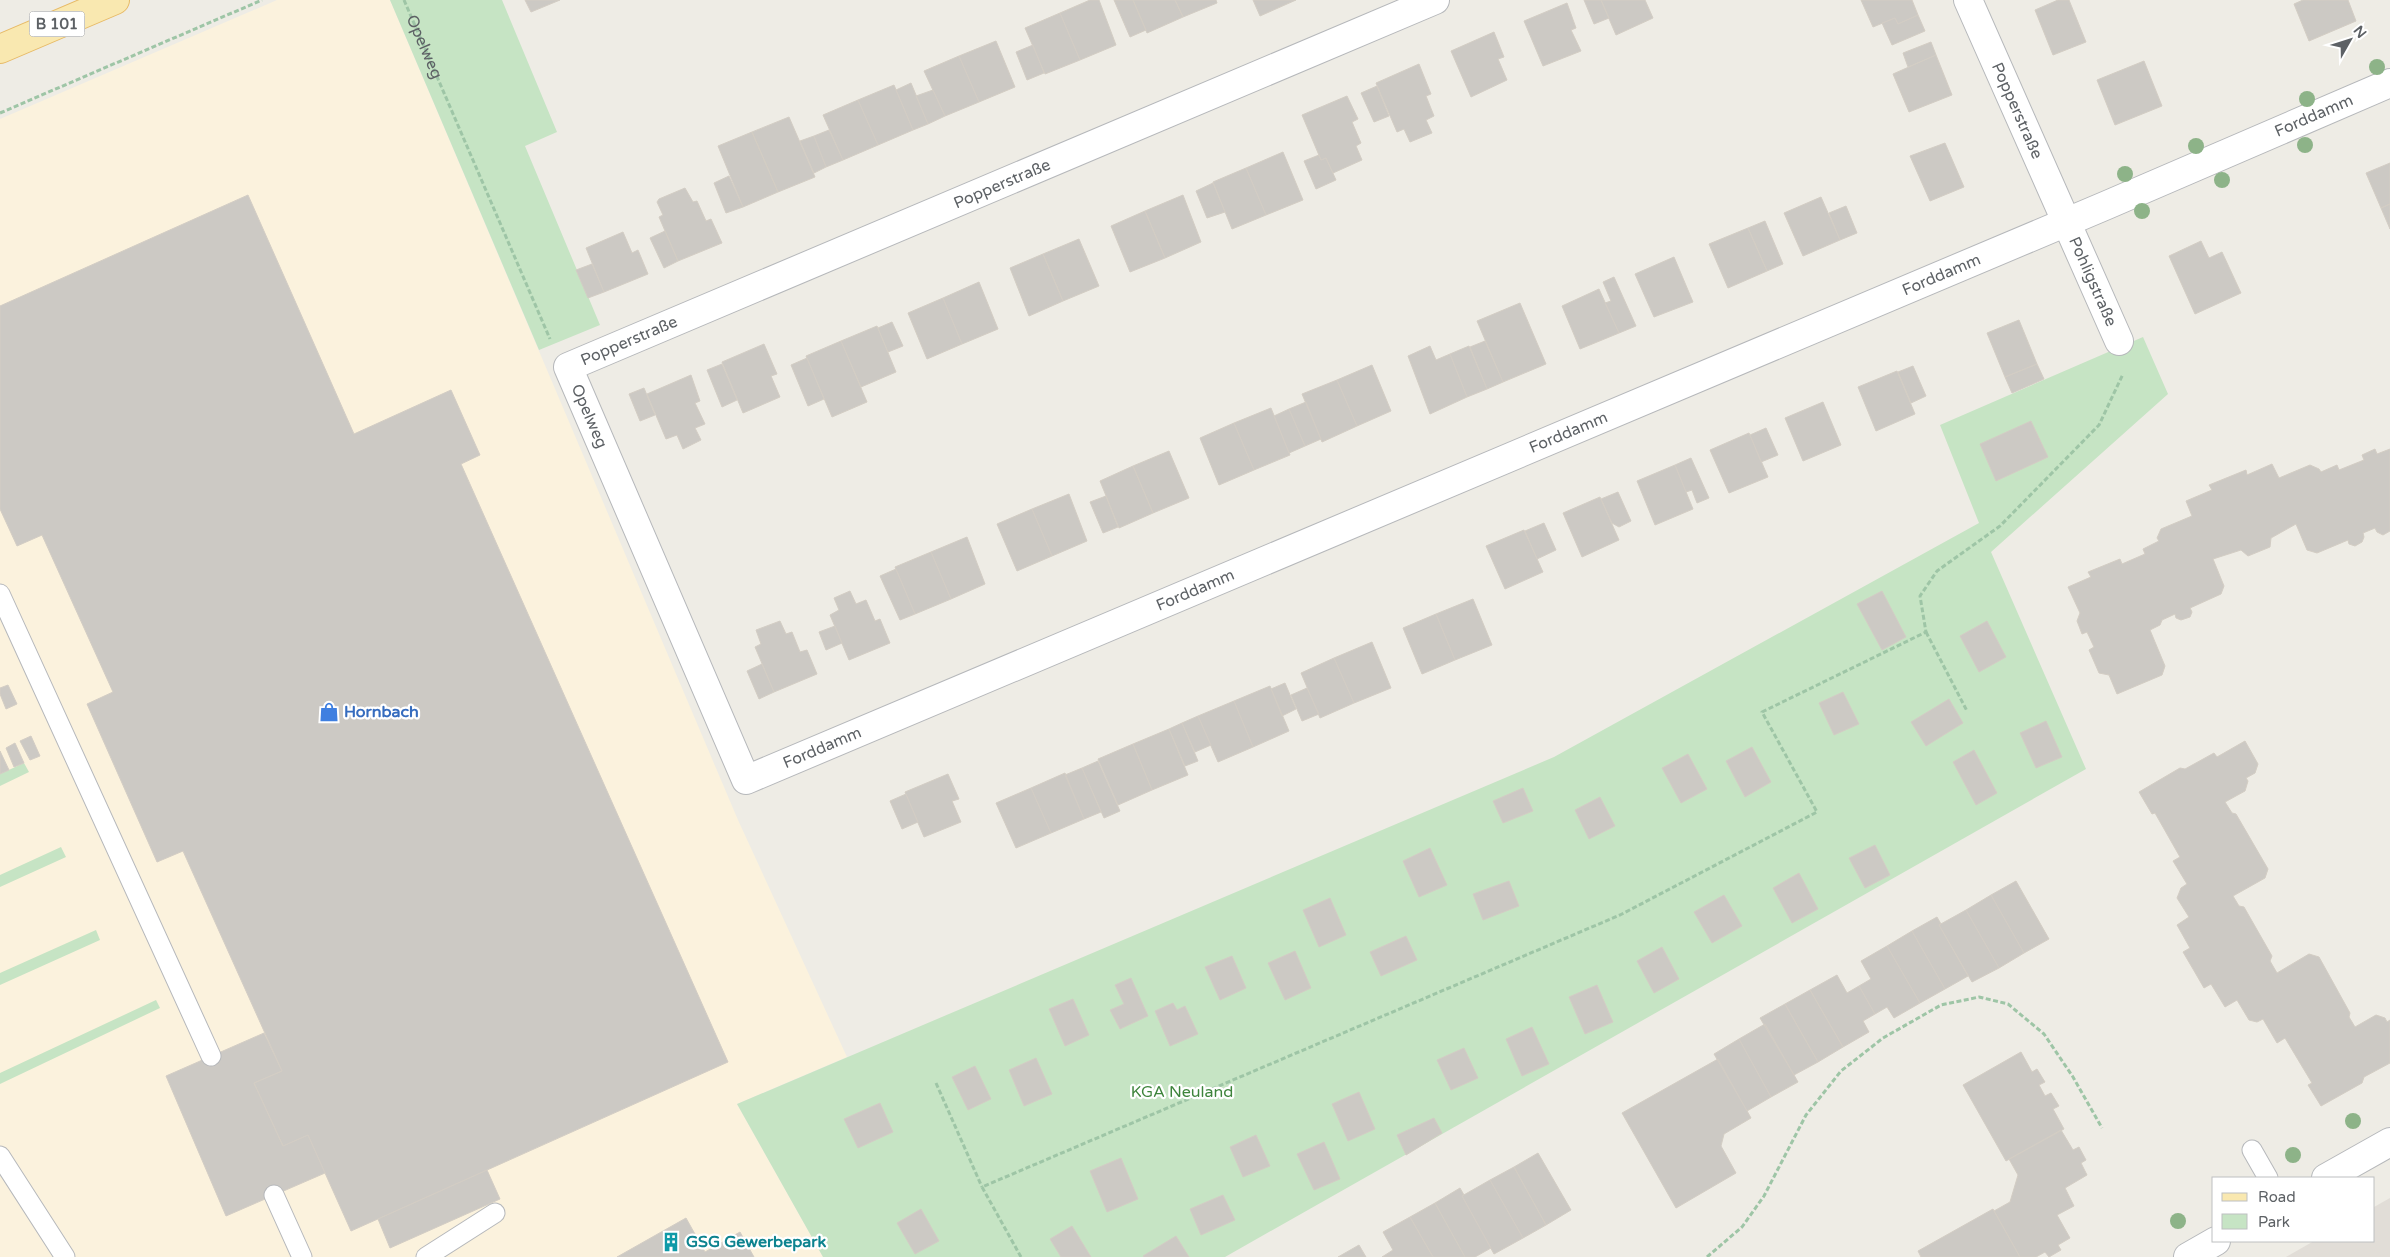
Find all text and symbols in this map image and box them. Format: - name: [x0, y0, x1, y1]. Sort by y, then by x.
- road number: B 101: [30, 12, 84, 36]
- street label: Opelweg: [402, 12, 447, 82]
- north arrow: [2325, 15, 2375, 65]
- text: N: [2350, 22, 2370, 42]
- street label: Popperstraße: [1987, 59, 2047, 162]
- street label: Forddamm: [2272, 90, 2356, 141]
- street label: Popperstraße: [951, 155, 1053, 213]
- street label: Pohligstraße: [2064, 234, 2121, 329]
- street label: Forddamm: [1899, 249, 1984, 300]
- street label: Popperstraße: [578, 312, 680, 370]
- street label: Opelweg: [567, 381, 612, 451]
- street label: Forddamm: [1526, 407, 1611, 458]
- street label: Forddamm: [1153, 565, 1238, 616]
- shop icon: Hornbach: [318, 701, 340, 723]
- place label: Hornbach: [344, 702, 419, 722]
- street label: Forddamm: [780, 722, 865, 773]
- park label: KGA Neuland: [1131, 1082, 1233, 1102]
- legend: [2212, 1177, 2375, 1242]
- text: Road: [2258, 1188, 2296, 1206]
- text: Park: [2258, 1213, 2290, 1231]
- building icon: GSG Gewerbepark: [660, 1231, 682, 1253]
- place label: GSG Gewerbepark: [686, 1232, 826, 1252]

